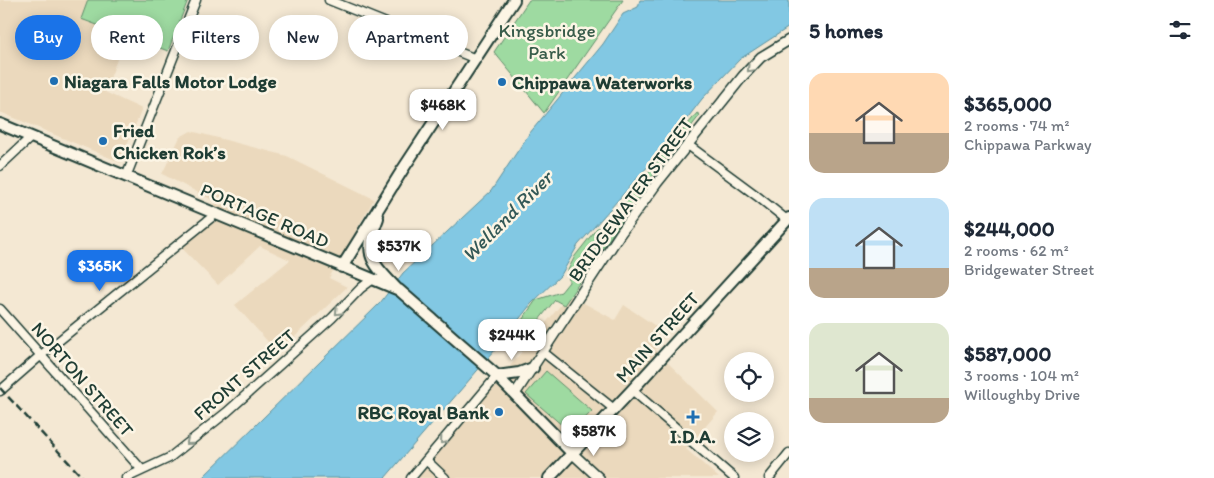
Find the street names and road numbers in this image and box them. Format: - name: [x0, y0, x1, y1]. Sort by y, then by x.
- street label: BRIDGEWATER STREET: [563, 112, 698, 286]
- street label: PORTAGE ROAD: [197, 178, 333, 253]
- street label: MAIN STREET: [611, 287, 704, 387]
- street label: NORTON STREET: [27, 317, 139, 442]
- street label: FRONT STREET: [189, 324, 300, 425]

